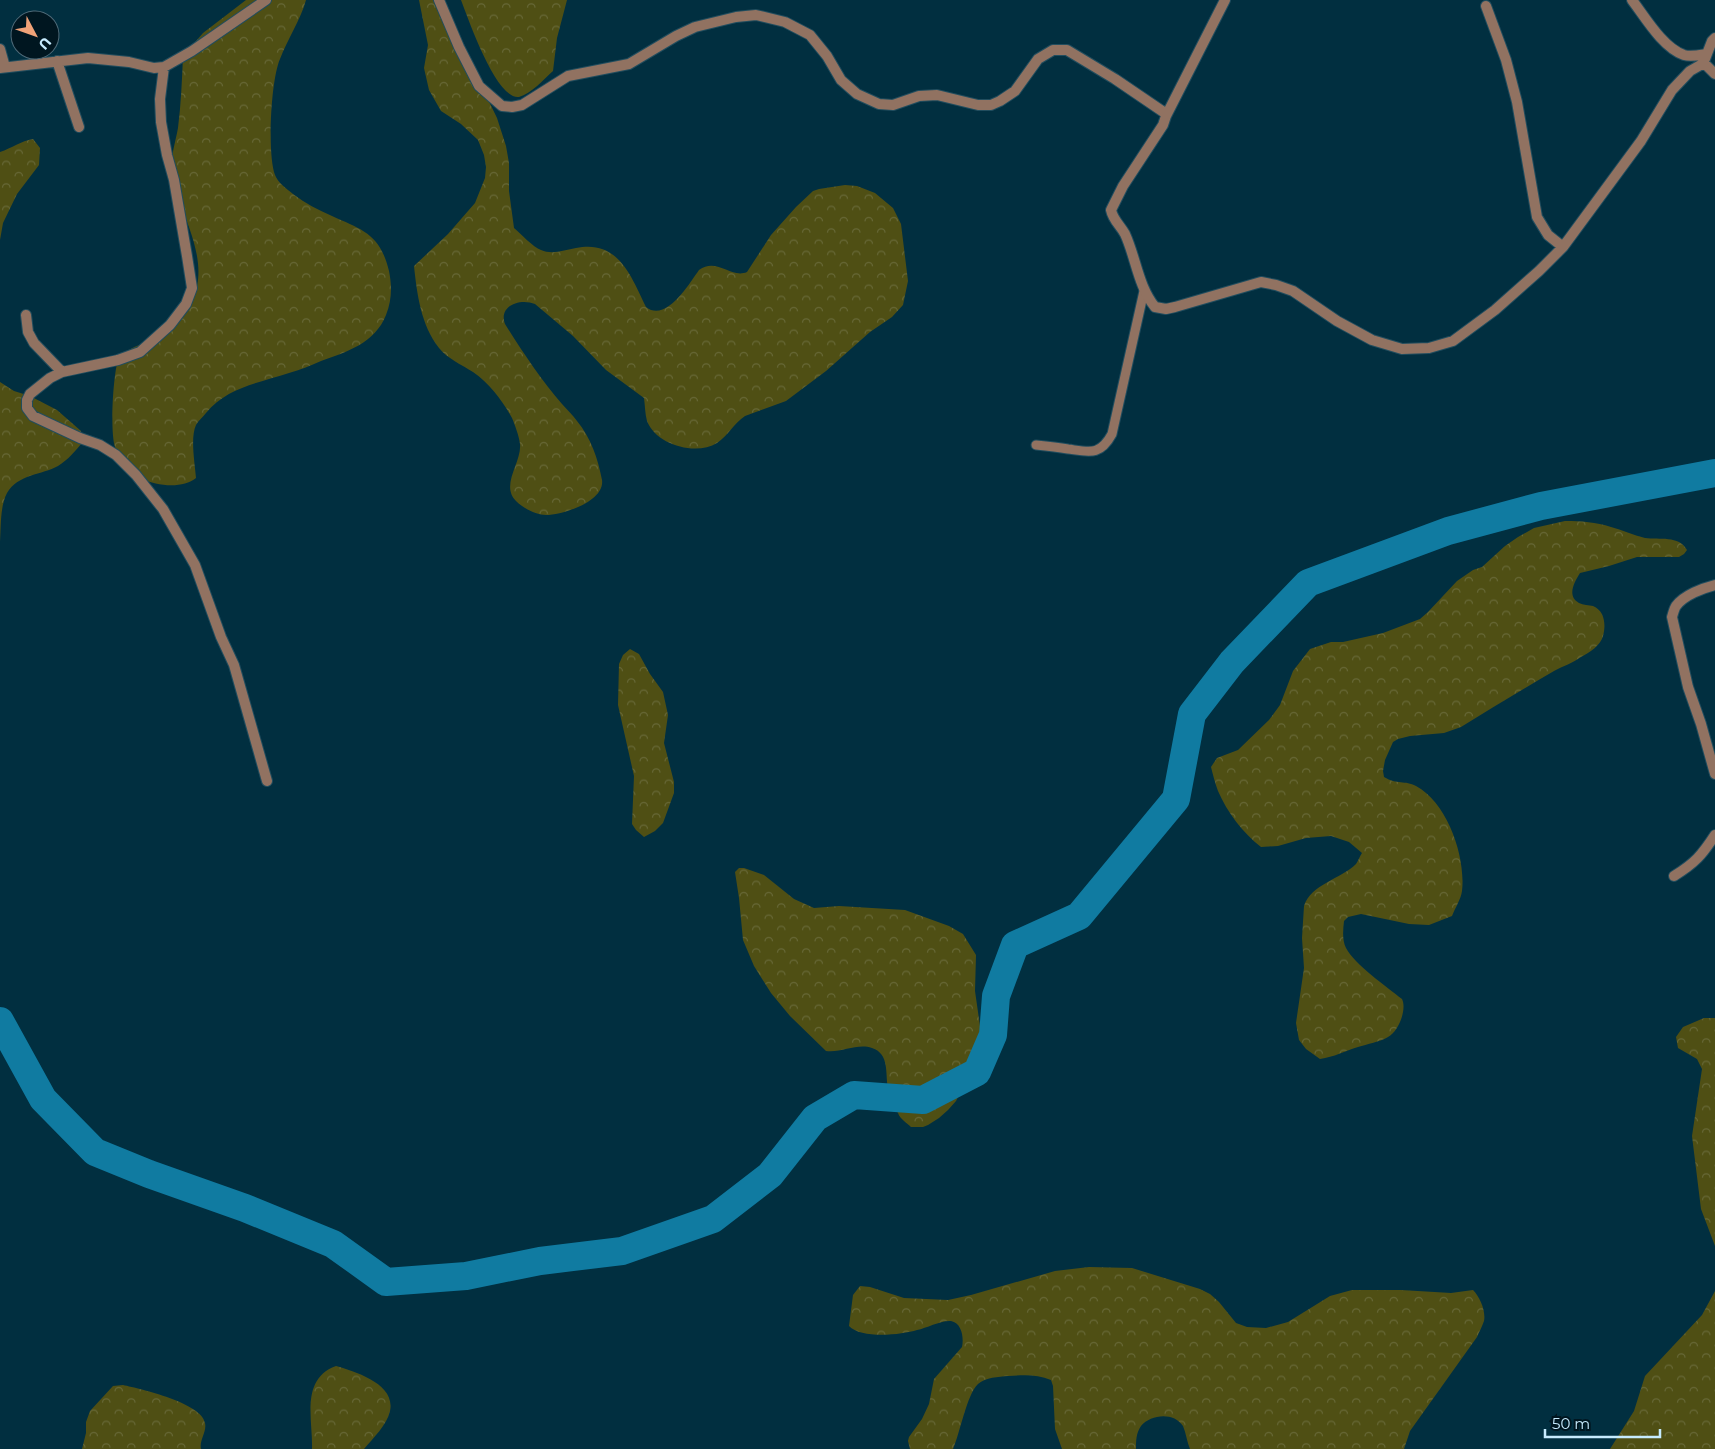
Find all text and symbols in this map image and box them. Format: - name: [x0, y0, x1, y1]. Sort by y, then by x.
- north arrow: [10, 10, 60, 60]
- text: U: [34, 33, 55, 54]
- scale bar: [1545, 1406, 1660, 1438]
- text: 50 m: [1552, 1414, 1590, 1433]

